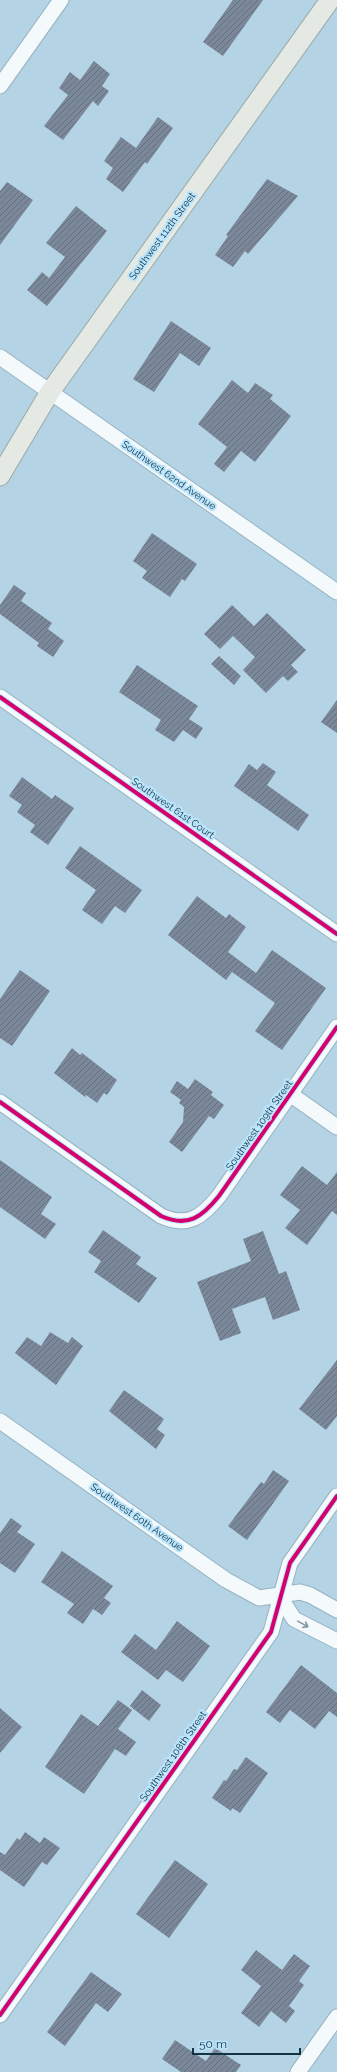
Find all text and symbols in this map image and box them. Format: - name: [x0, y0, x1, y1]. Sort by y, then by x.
- street label: Southwest 112th Street: [127, 190, 198, 282]
- street label: Southwest 62nd Avenue: [120, 438, 218, 512]
- street label: Southwest 61st Court: [130, 775, 217, 841]
- street label: Southwest 109th Street: [224, 1077, 295, 1172]
- street label: Southwest 60th Avenue: [89, 1481, 185, 1553]
- one-way arrow: [297, 1621, 309, 1629]
- street label: Southwest 108th Street: [138, 1708, 209, 1803]
- scale bar: [193, 2030, 300, 2056]
- text: 50 m: [199, 2037, 227, 2051]

